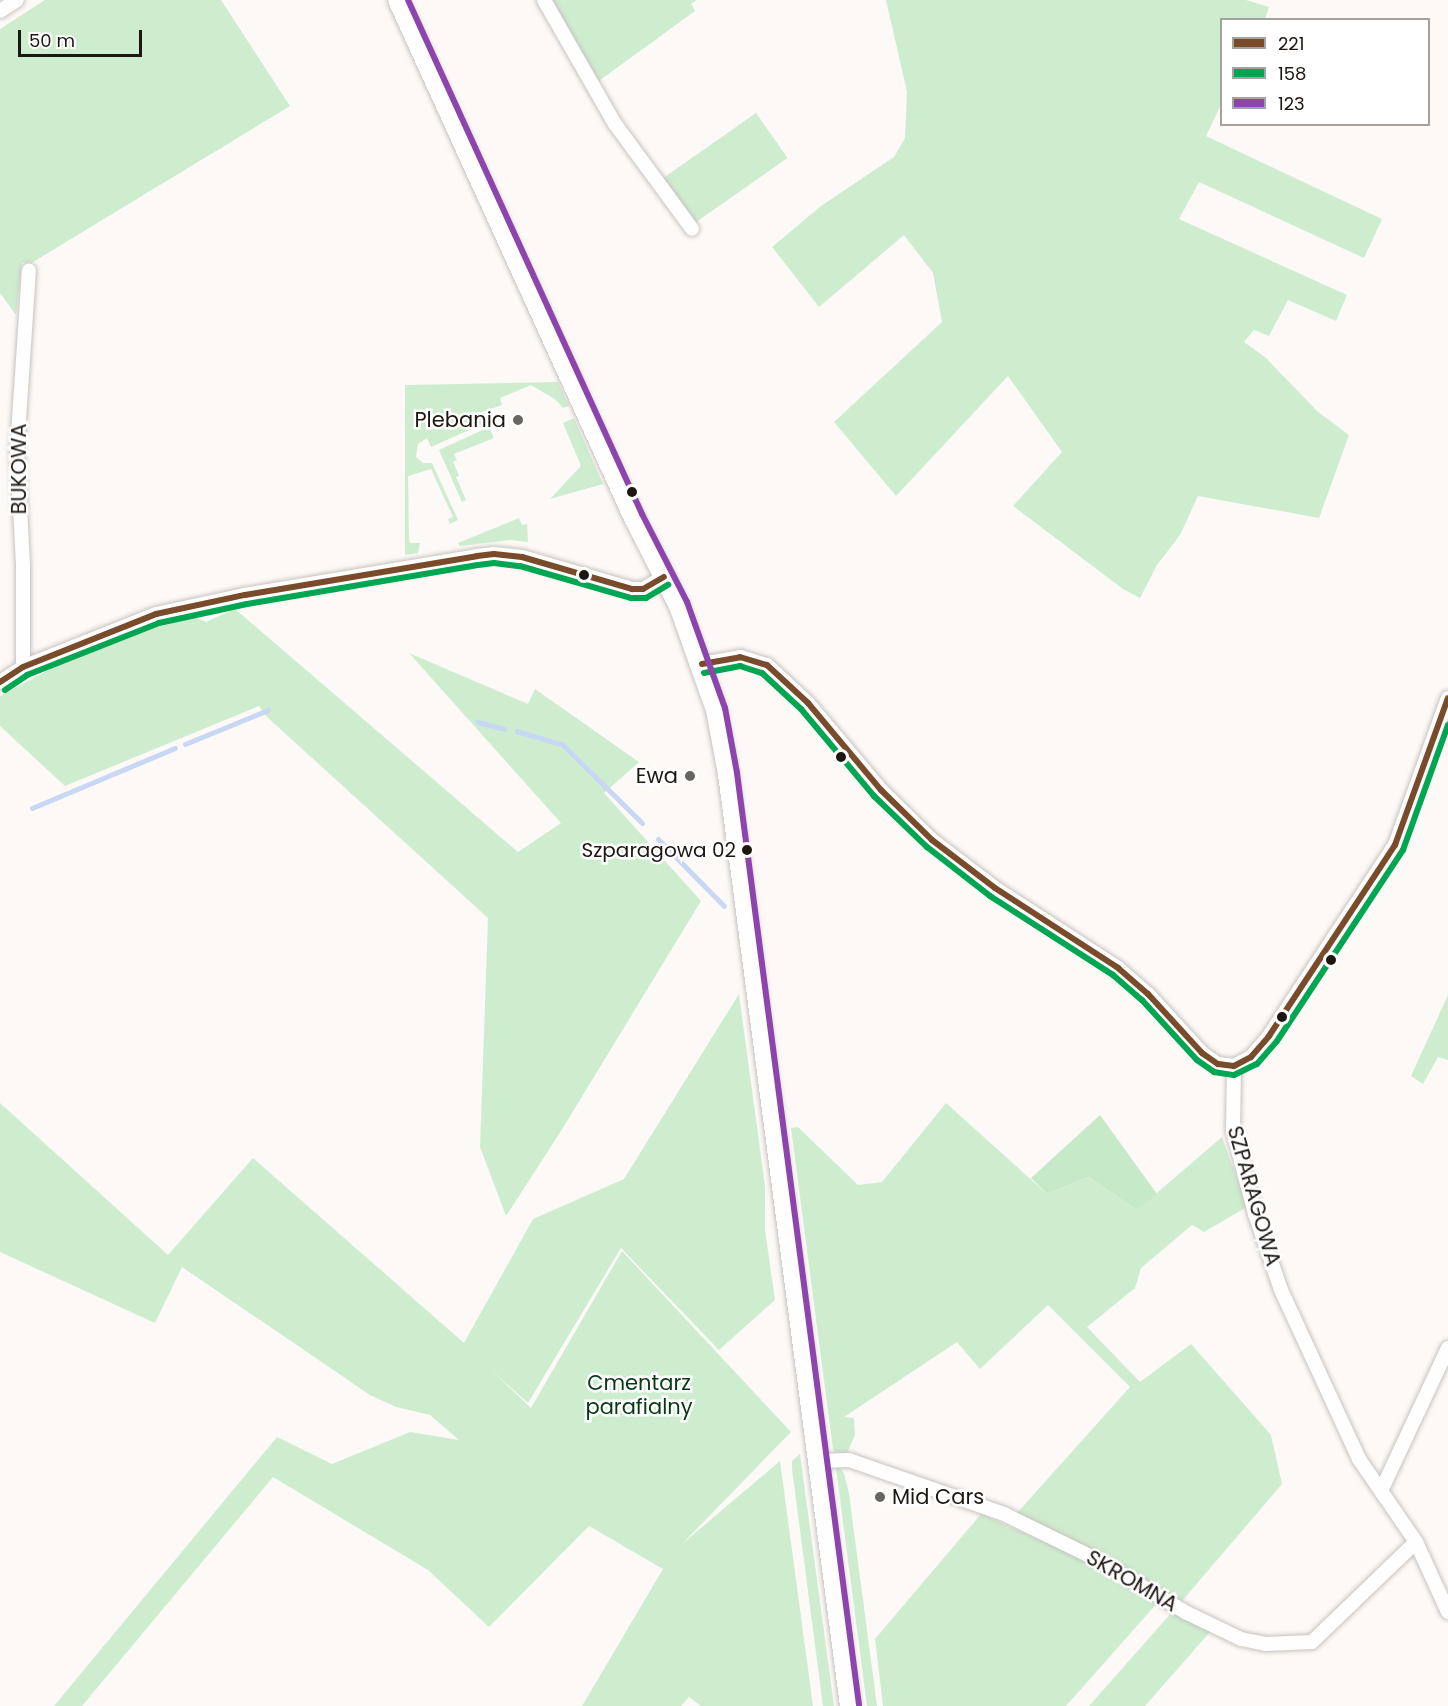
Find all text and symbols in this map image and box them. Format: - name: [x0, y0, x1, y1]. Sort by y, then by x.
- scale bar: [21, 18, 146, 56]
- legend: [1220, 18, 1430, 126]
- text: 50 m: [29, 28, 75, 53]
- text: 221: [1278, 31, 1304, 56]
- text: 158: [1278, 61, 1306, 86]
- text: 123: [1278, 91, 1305, 116]
- place label: Plebania: [414, 407, 506, 433]
- marker: Plebania: [511, 413, 525, 427]
- street label: BUKOWA: [6, 424, 32, 514]
- unlabelled marker: [626, 486, 638, 498]
- unlabelled marker: [578, 569, 590, 581]
- unlabelled marker: [835, 751, 847, 763]
- place label: Ewa: [636, 763, 678, 789]
- marker: Ewa: [683, 769, 697, 783]
- place label: Szparagowa 02: [582, 838, 736, 862]
- marker: Szparagowa 02: [741, 844, 753, 856]
- unlabelled marker: [1325, 954, 1337, 966]
- unlabelled marker: [1276, 1011, 1288, 1023]
- street label: SZPARAGOWA: [1222, 1123, 1286, 1269]
- park label: Cmentarz parafialny: [585, 1370, 693, 1420]
- place label: Mid Cars: [892, 1484, 984, 1510]
- marker: Mid Cars: [873, 1490, 887, 1504]
- street label: SKROMNA: [1082, 1545, 1182, 1617]

